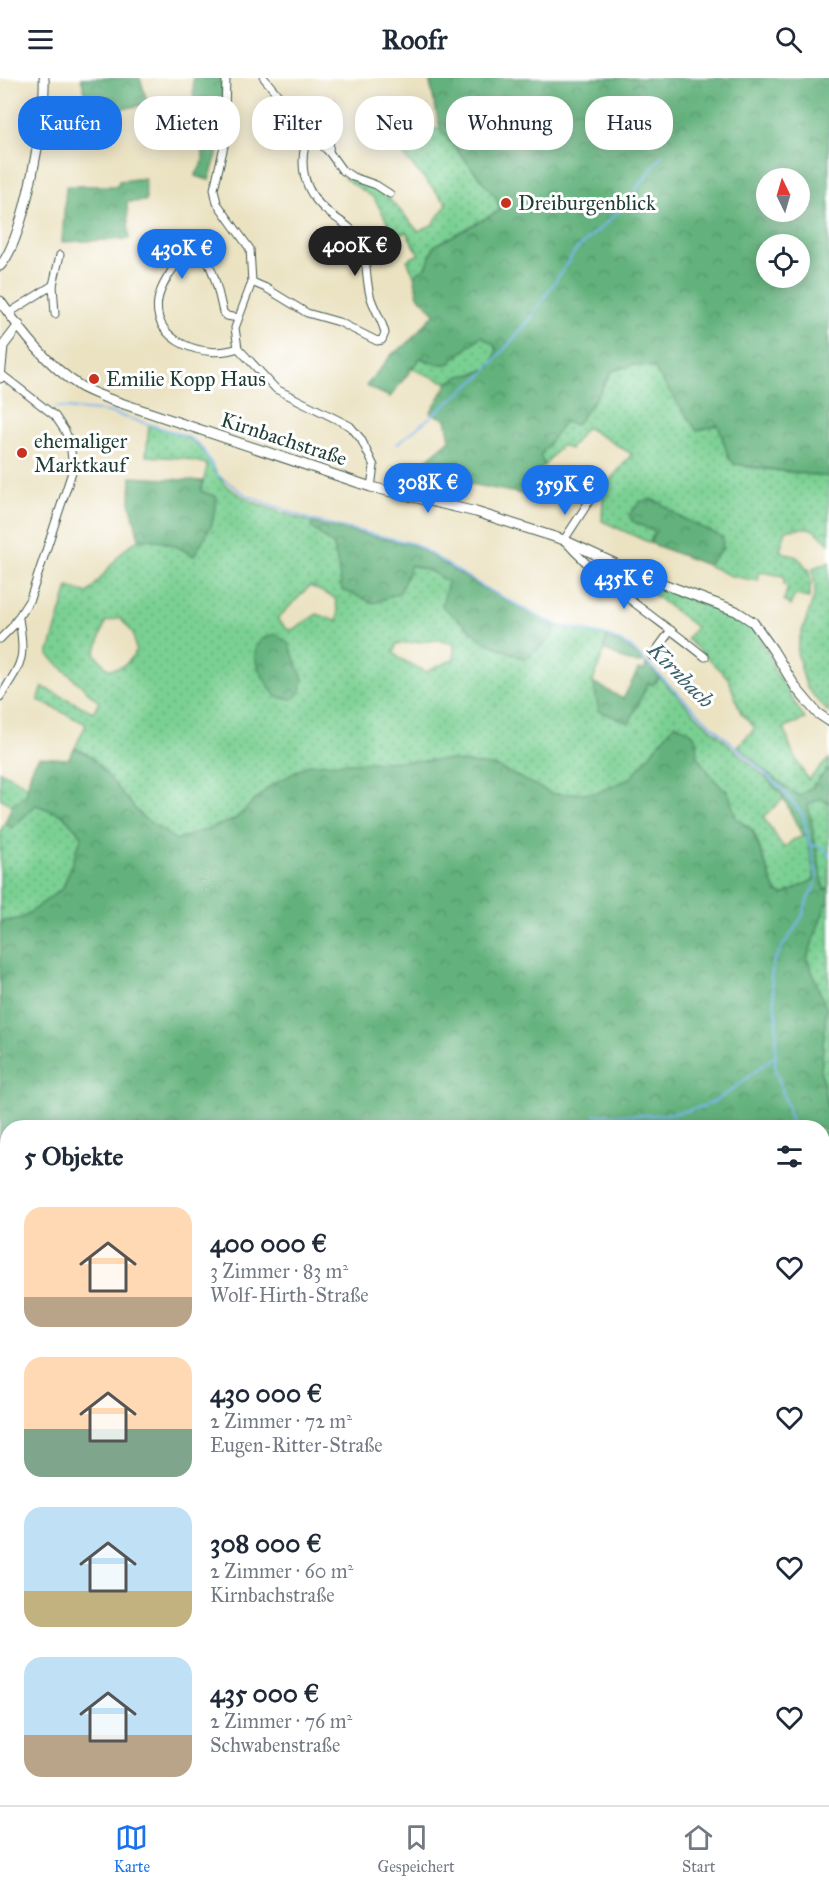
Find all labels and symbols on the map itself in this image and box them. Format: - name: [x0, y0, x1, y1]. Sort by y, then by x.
- north arrow: [756, 168, 810, 222]
- place label: Dreiburgenblick: [518, 190, 656, 216]
- marker: Dreiburgenblick: [499, 196, 513, 210]
- pin: 400K €: [306, 226, 404, 277]
- pin: 430K €: [133, 229, 231, 280]
- place label: Emilie Kopp Haus: [106, 366, 266, 392]
- marker: Emilie Kopp Haus: [87, 372, 101, 386]
- street label: Kirnbachstraße: [218, 406, 350, 472]
- place label: ehemaliger Marktkauf: [34, 428, 129, 478]
- marker: ehemaliger Marktkauf: [15, 446, 29, 460]
- pin: 308K €: [379, 463, 477, 514]
- pin: 359K €: [516, 465, 614, 516]
- pin: 435K €: [575, 559, 673, 610]
- water label: Kirnbach: [642, 636, 720, 714]

